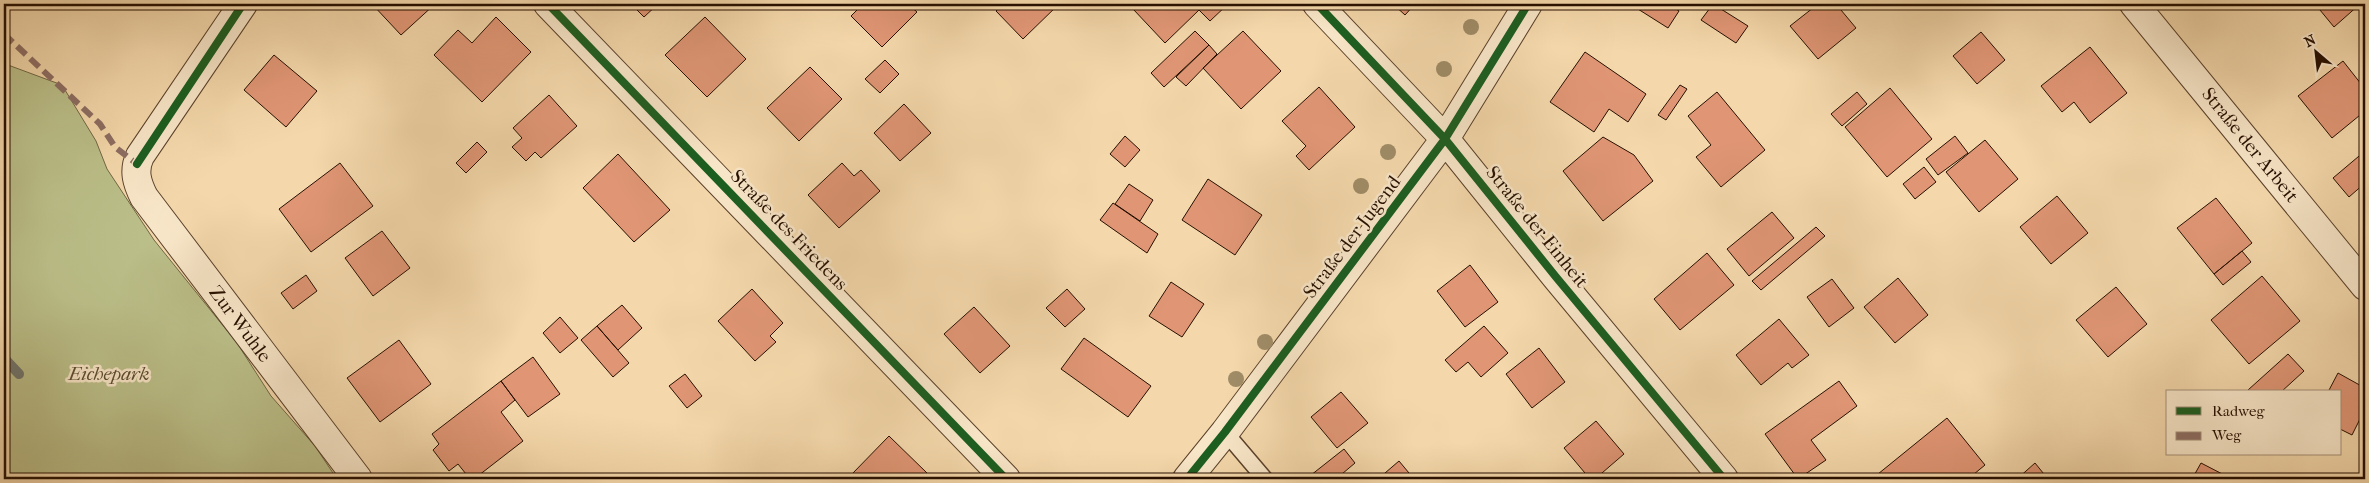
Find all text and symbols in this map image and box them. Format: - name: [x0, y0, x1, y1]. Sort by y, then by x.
- north arrow: [2292, 28, 2342, 78]
- text: N: [2301, 31, 2319, 51]
- street label: Straße der Arbeit: [2197, 83, 2303, 207]
- street label: Straße der Einheit: [1481, 162, 1593, 292]
- street label: Straße des Friedens: [726, 165, 852, 295]
- street label: Straße der Jugend: [1299, 171, 1406, 303]
- street label: Zur Wuhle: [204, 282, 276, 366]
- park label: Eichepark: [67, 363, 150, 385]
- legend: [2166, 390, 2342, 456]
- text: Radweg: [2212, 402, 2265, 420]
- text: Weg: [2211, 426, 2242, 444]

